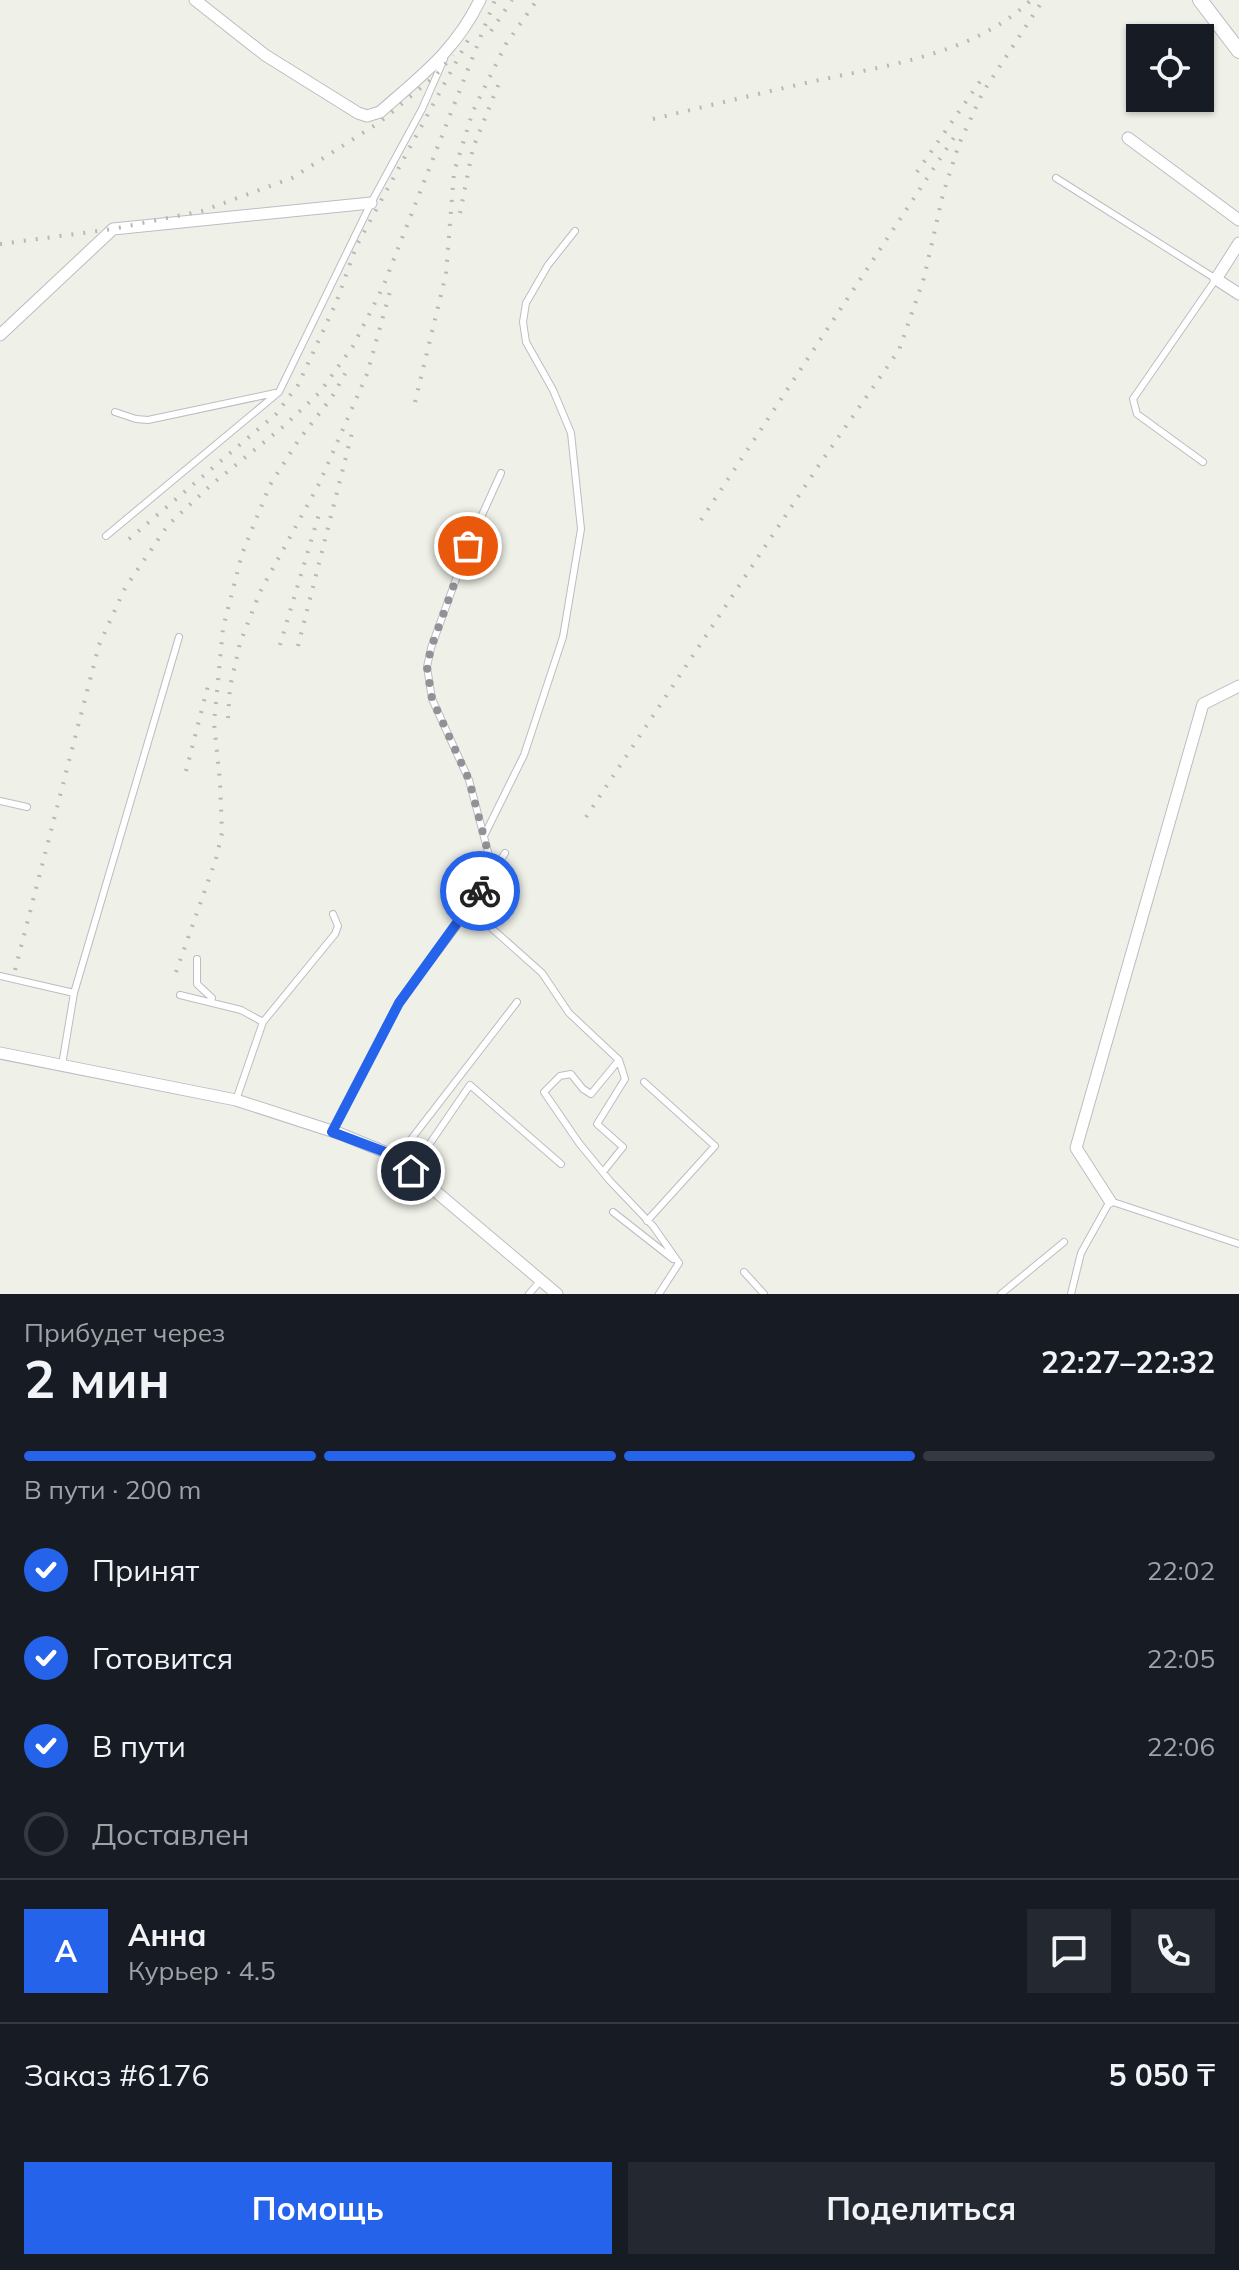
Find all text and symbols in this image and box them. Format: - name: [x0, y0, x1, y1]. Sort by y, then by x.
- map controls: [1126, 24, 1214, 112]
- button: locate: [1126, 24, 1214, 112]
- pin: [434, 512, 502, 580]
- icon: bag: [446, 524, 490, 568]
- courier: [440, 851, 520, 931]
- icon: bike: [458, 869, 502, 913]
- pin: [377, 1137, 445, 1205]
- icon: home: [389, 1149, 433, 1193]
- text: Прибудет через: [24, 1316, 225, 1349]
- text: 22:27–22:32: [1041, 1343, 1215, 1381]
- text: 2 мин: [24, 1346, 170, 1411]
- text: В пути · 200 m: [24, 1473, 201, 1506]
- icon: check: [24, 1548, 68, 1592]
- text: Принят: [92, 1551, 199, 1589]
- text: 22:02: [1147, 1554, 1215, 1587]
- icon: check: [24, 1636, 68, 1680]
- text: Готовится: [92, 1639, 233, 1677]
- text: 22:05: [1147, 1642, 1215, 1675]
- icon: check: [24, 1724, 68, 1768]
- text: В пути: [92, 1727, 186, 1765]
- text: 22:06: [1147, 1730, 1215, 1763]
- text: Доставлен: [92, 1815, 250, 1853]
- button: chat: [1027, 1909, 1111, 1993]
- button: phone: [1131, 1909, 1215, 1993]
- text: Анна: [128, 1916, 207, 1954]
- text: А: [55, 1932, 77, 1970]
- text: Курьер · 4.5: [128, 1954, 276, 1987]
- text: Заказ #6176: [24, 2056, 209, 2094]
- text: 5 050 ₸: [1109, 2056, 1215, 2094]
- button: Помощь: [24, 2162, 612, 2254]
- button: Поделиться: [628, 2162, 1215, 2254]

